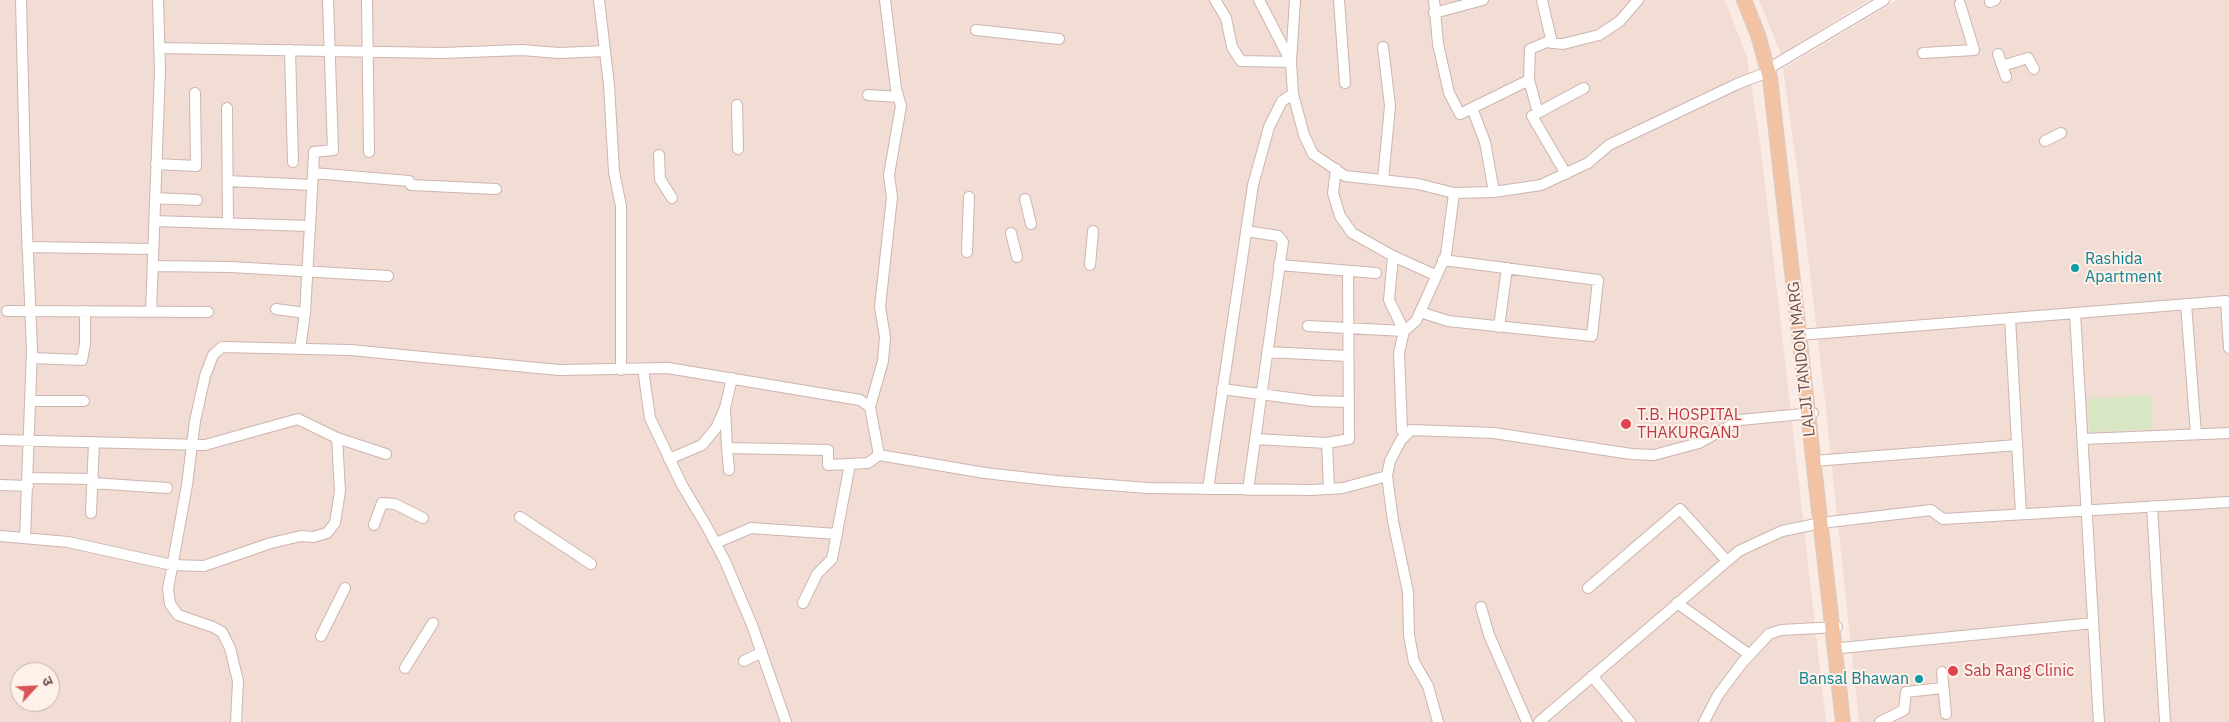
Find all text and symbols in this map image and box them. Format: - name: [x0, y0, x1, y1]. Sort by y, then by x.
- place label: Rashida Apartment: [2085, 249, 2162, 287]
- marker: Rashida Apartment: [2069, 262, 2081, 274]
- street label: LALJI TANDON MARG: [1784, 280, 1820, 438]
- place label: T.B. HOSPITAL THAKURGANJ: [1637, 405, 1742, 443]
- marker: T.B. HOSPITAL THAKURGANJ: [1619, 417, 1633, 431]
- place label: Sab Rang Clinic: [1964, 661, 2074, 681]
- north arrow: [10, 662, 60, 712]
- marker: Sab Rang Clinic: [1946, 664, 1960, 678]
- place label: Bansal Bhawan: [1799, 669, 1909, 689]
- marker: Bansal Bhawan: [1913, 673, 1925, 685]
- text: उ: [38, 674, 58, 689]

